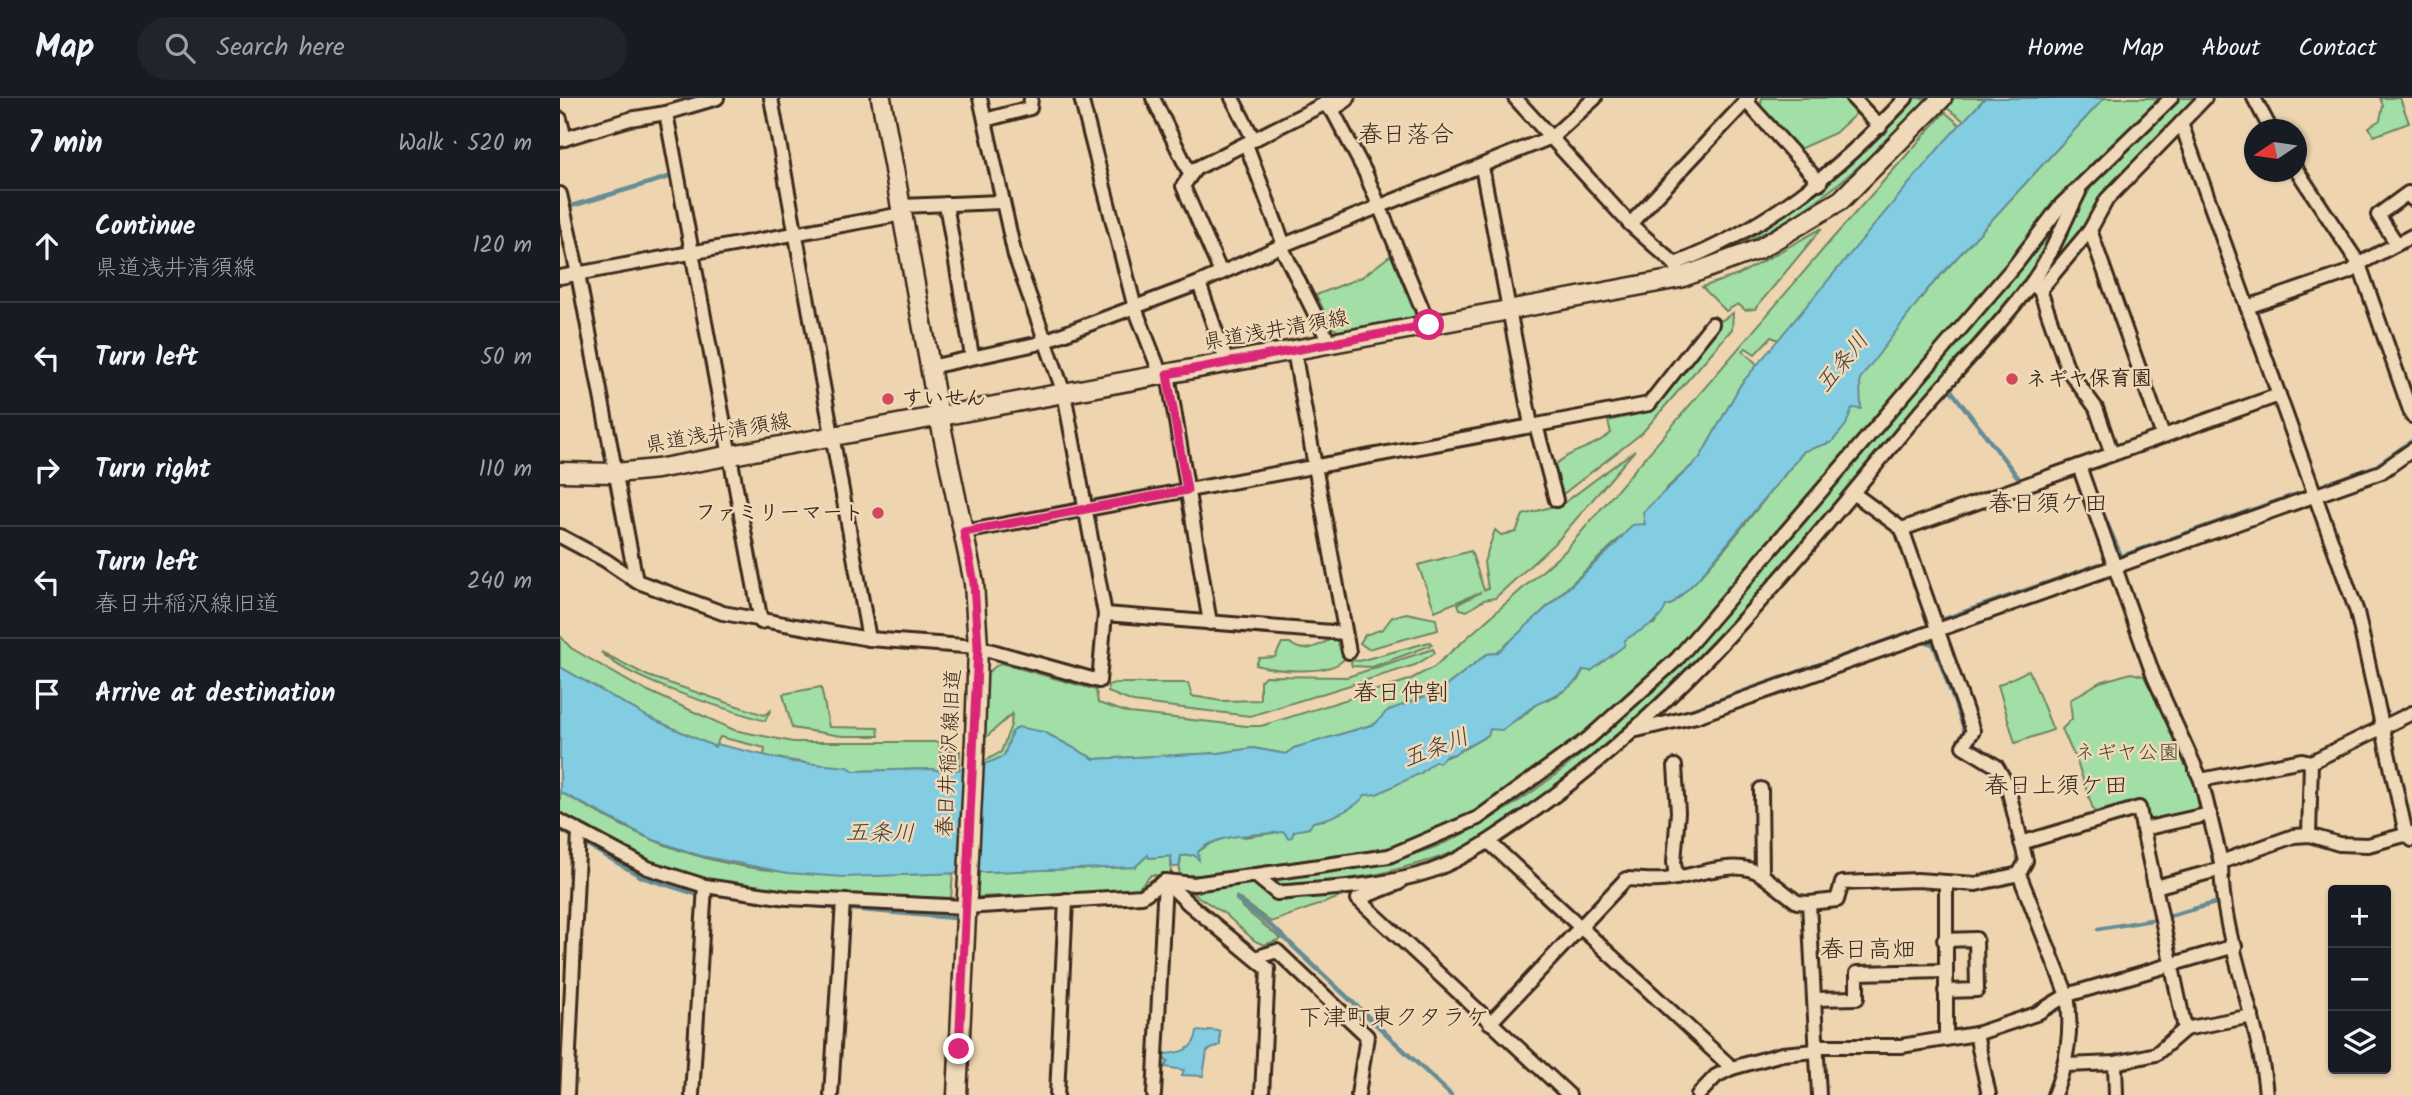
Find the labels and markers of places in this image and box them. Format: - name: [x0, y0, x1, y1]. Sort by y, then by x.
- place label: ネギヤ保育園: [2026, 363, 2152, 396]
- marker: ネギヤ保育園: [2004, 371, 2020, 387]
- place label: すいせん: [902, 383, 986, 416]
- marker: すいせん: [880, 391, 896, 407]
- place label: ファミリーマート: [695, 497, 864, 530]
- marker: ファミリーマート: [870, 505, 886, 521]

